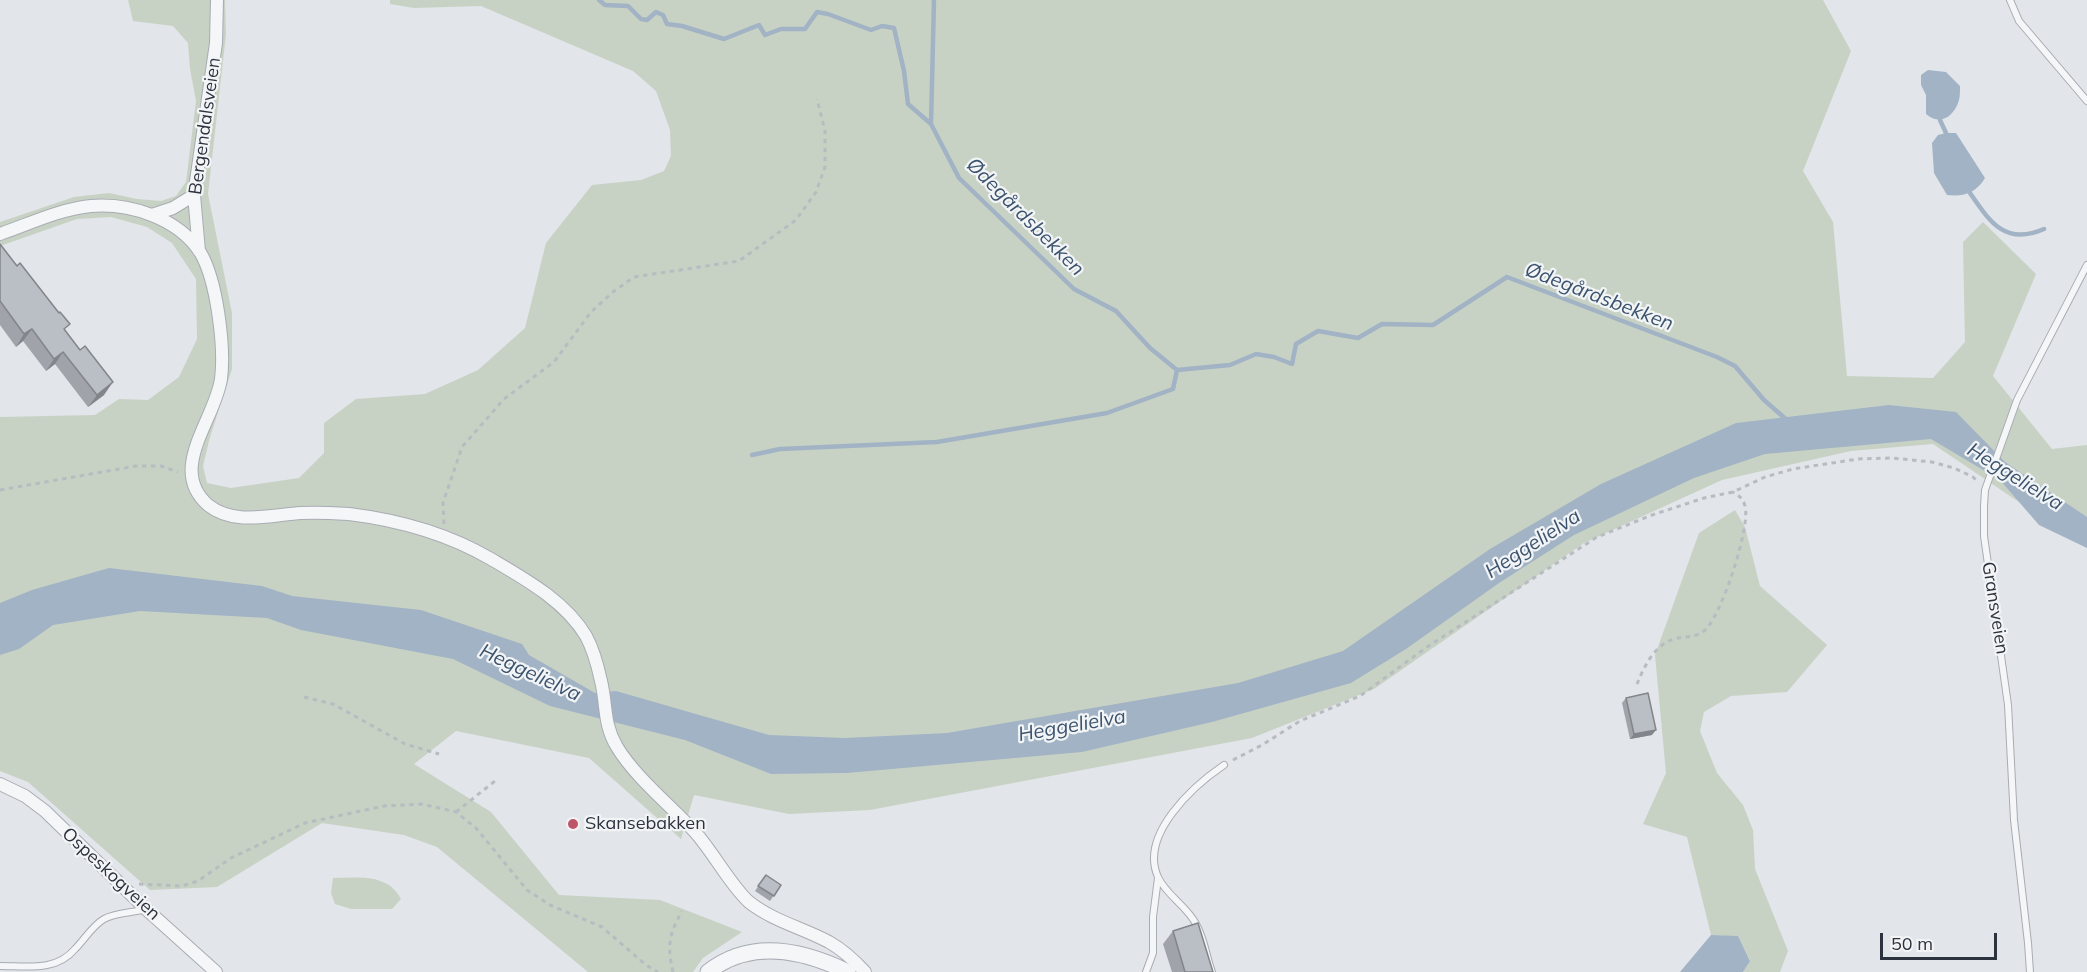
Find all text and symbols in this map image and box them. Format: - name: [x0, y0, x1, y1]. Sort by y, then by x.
- street label: Bergendalsveien: [185, 56, 225, 196]
- water label: Ødegårdsbekken: [961, 153, 1089, 281]
- water label: Ødegårdsbekken: [1521, 258, 1677, 336]
- water label: Heggelielva: [1963, 438, 2067, 516]
- water label: Heggelielva: [1481, 504, 1585, 584]
- street label: Gransveien: [1977, 560, 2013, 656]
- water label: Heggelielva: [476, 639, 584, 707]
- water label: Heggelielva: [1016, 705, 1128, 747]
- place label: Skansebakken: [585, 813, 706, 835]
- marker: Skansebakken: [566, 817, 580, 831]
- street label: Ospeskogveien: [57, 823, 165, 925]
- scale bar: [1883, 921, 2000, 959]
- text: 50 m: [1891, 932, 1933, 955]

